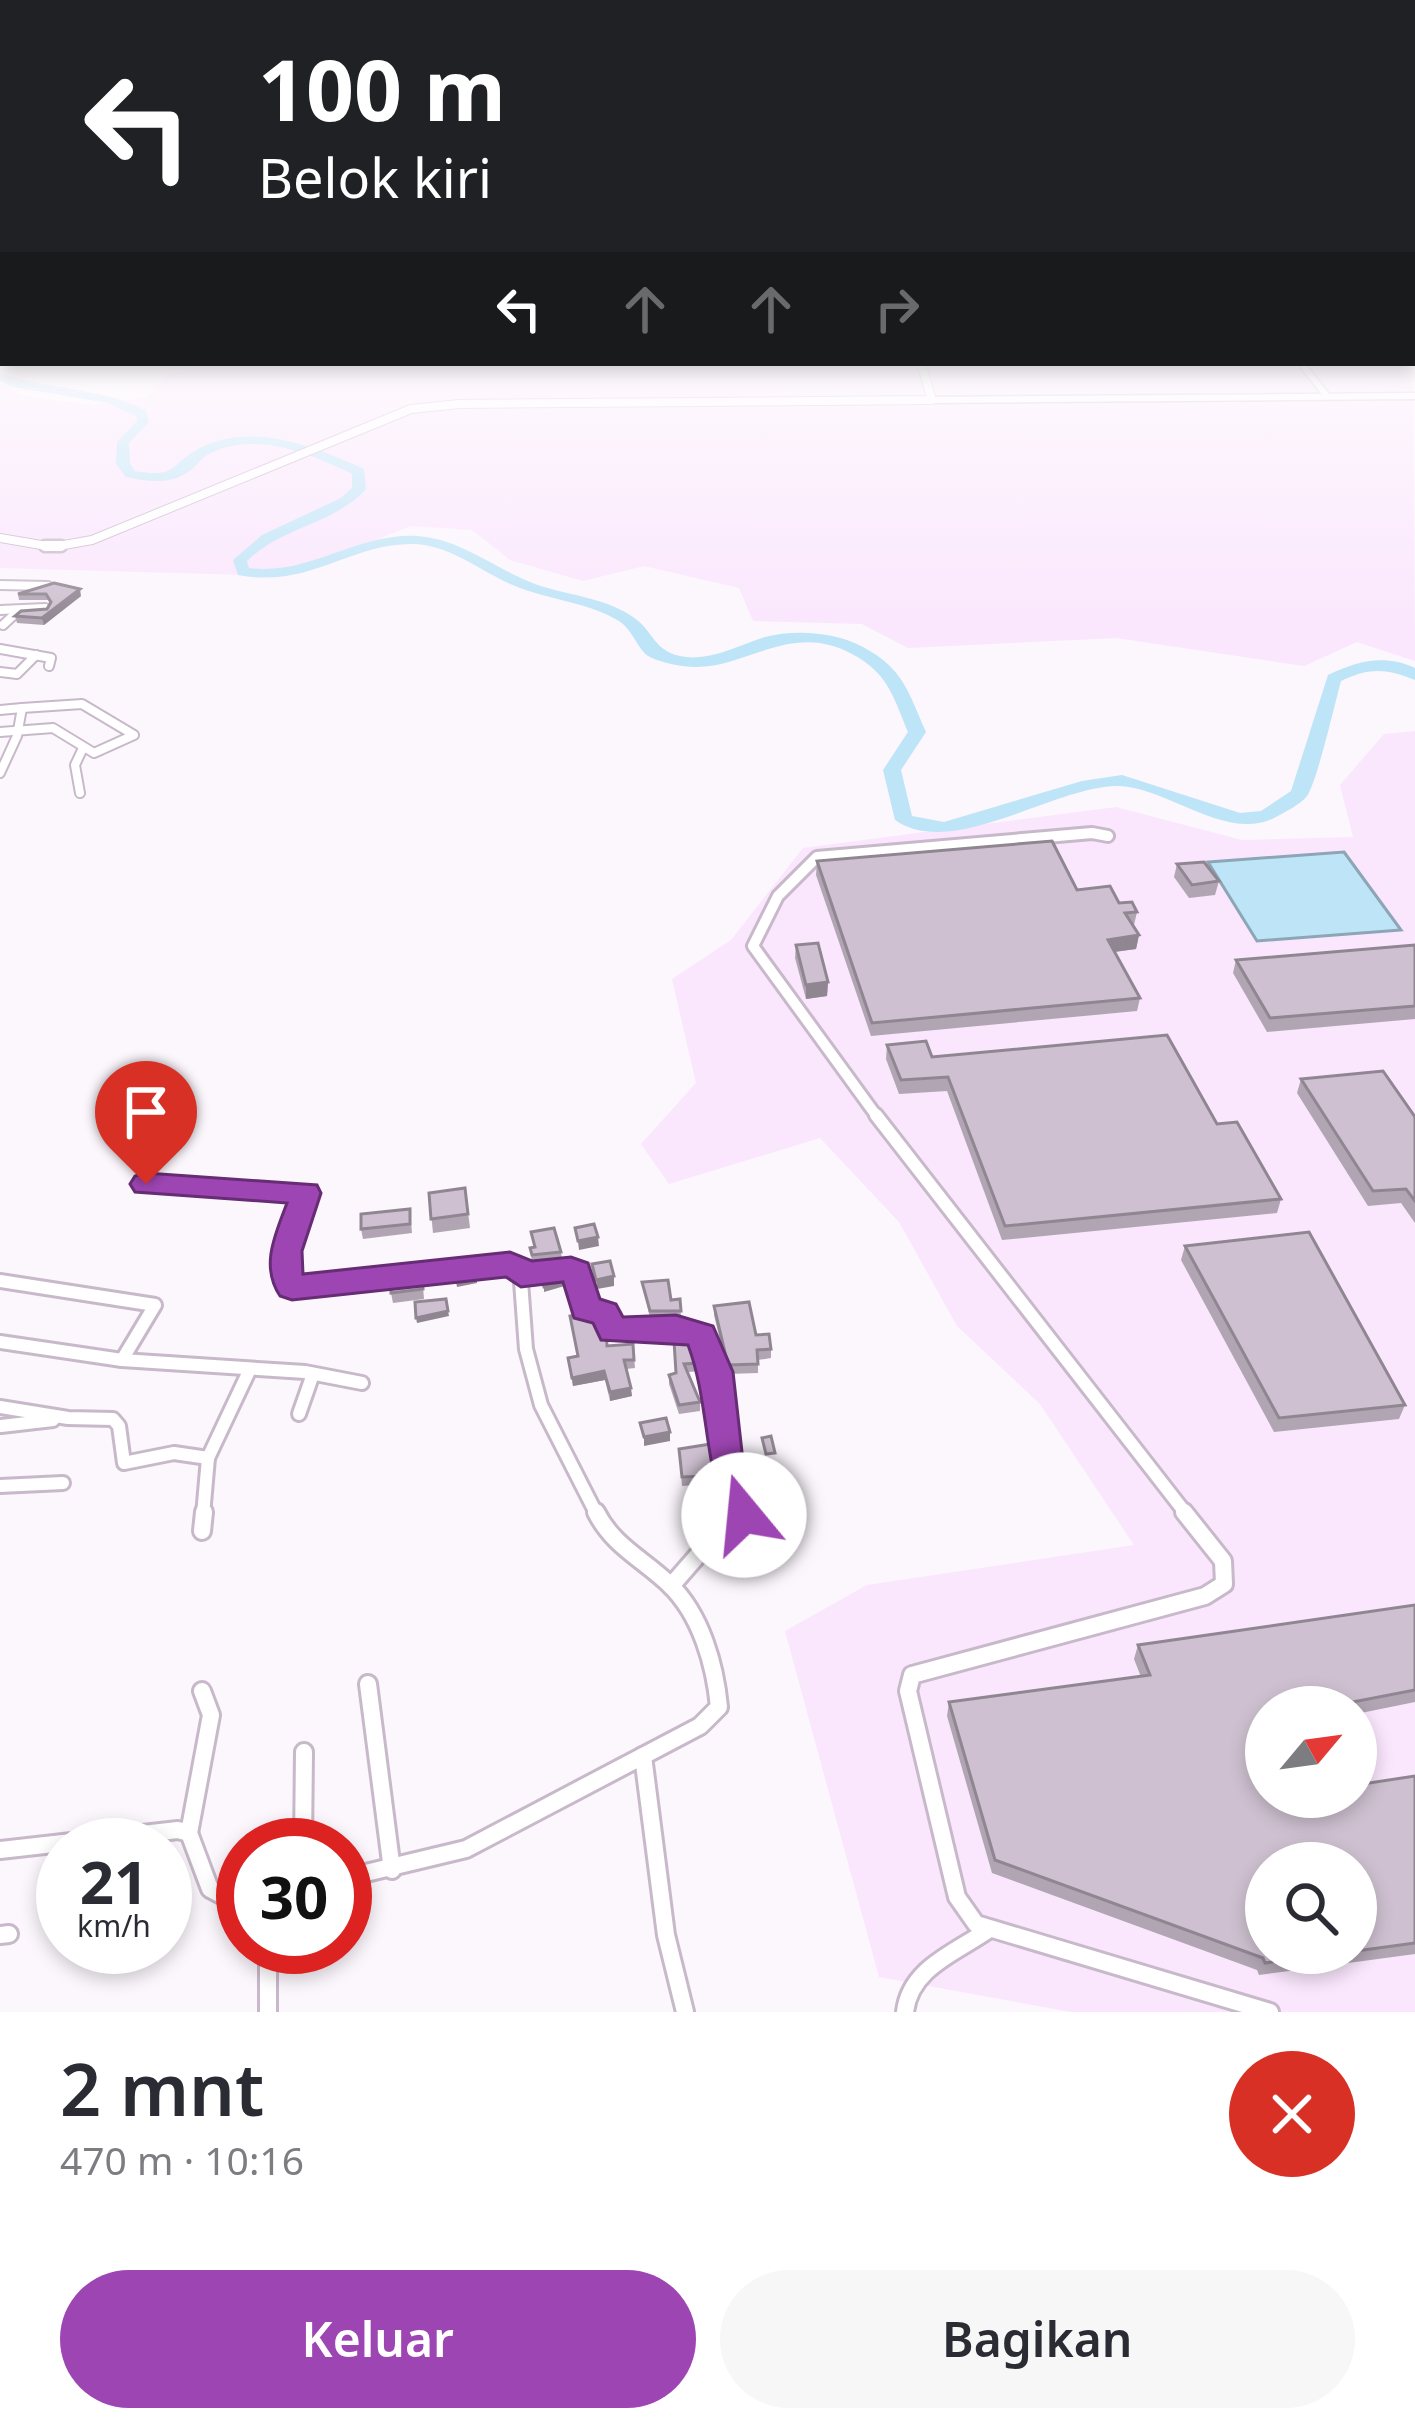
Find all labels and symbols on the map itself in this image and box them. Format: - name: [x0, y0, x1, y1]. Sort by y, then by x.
- pin: [95, 1061, 197, 1184]
- position arrow: [681, 1452, 807, 1578]
- north arrow: [1245, 1686, 1377, 1818]
- speed limit sign: 30: [216, 1818, 372, 1974]

